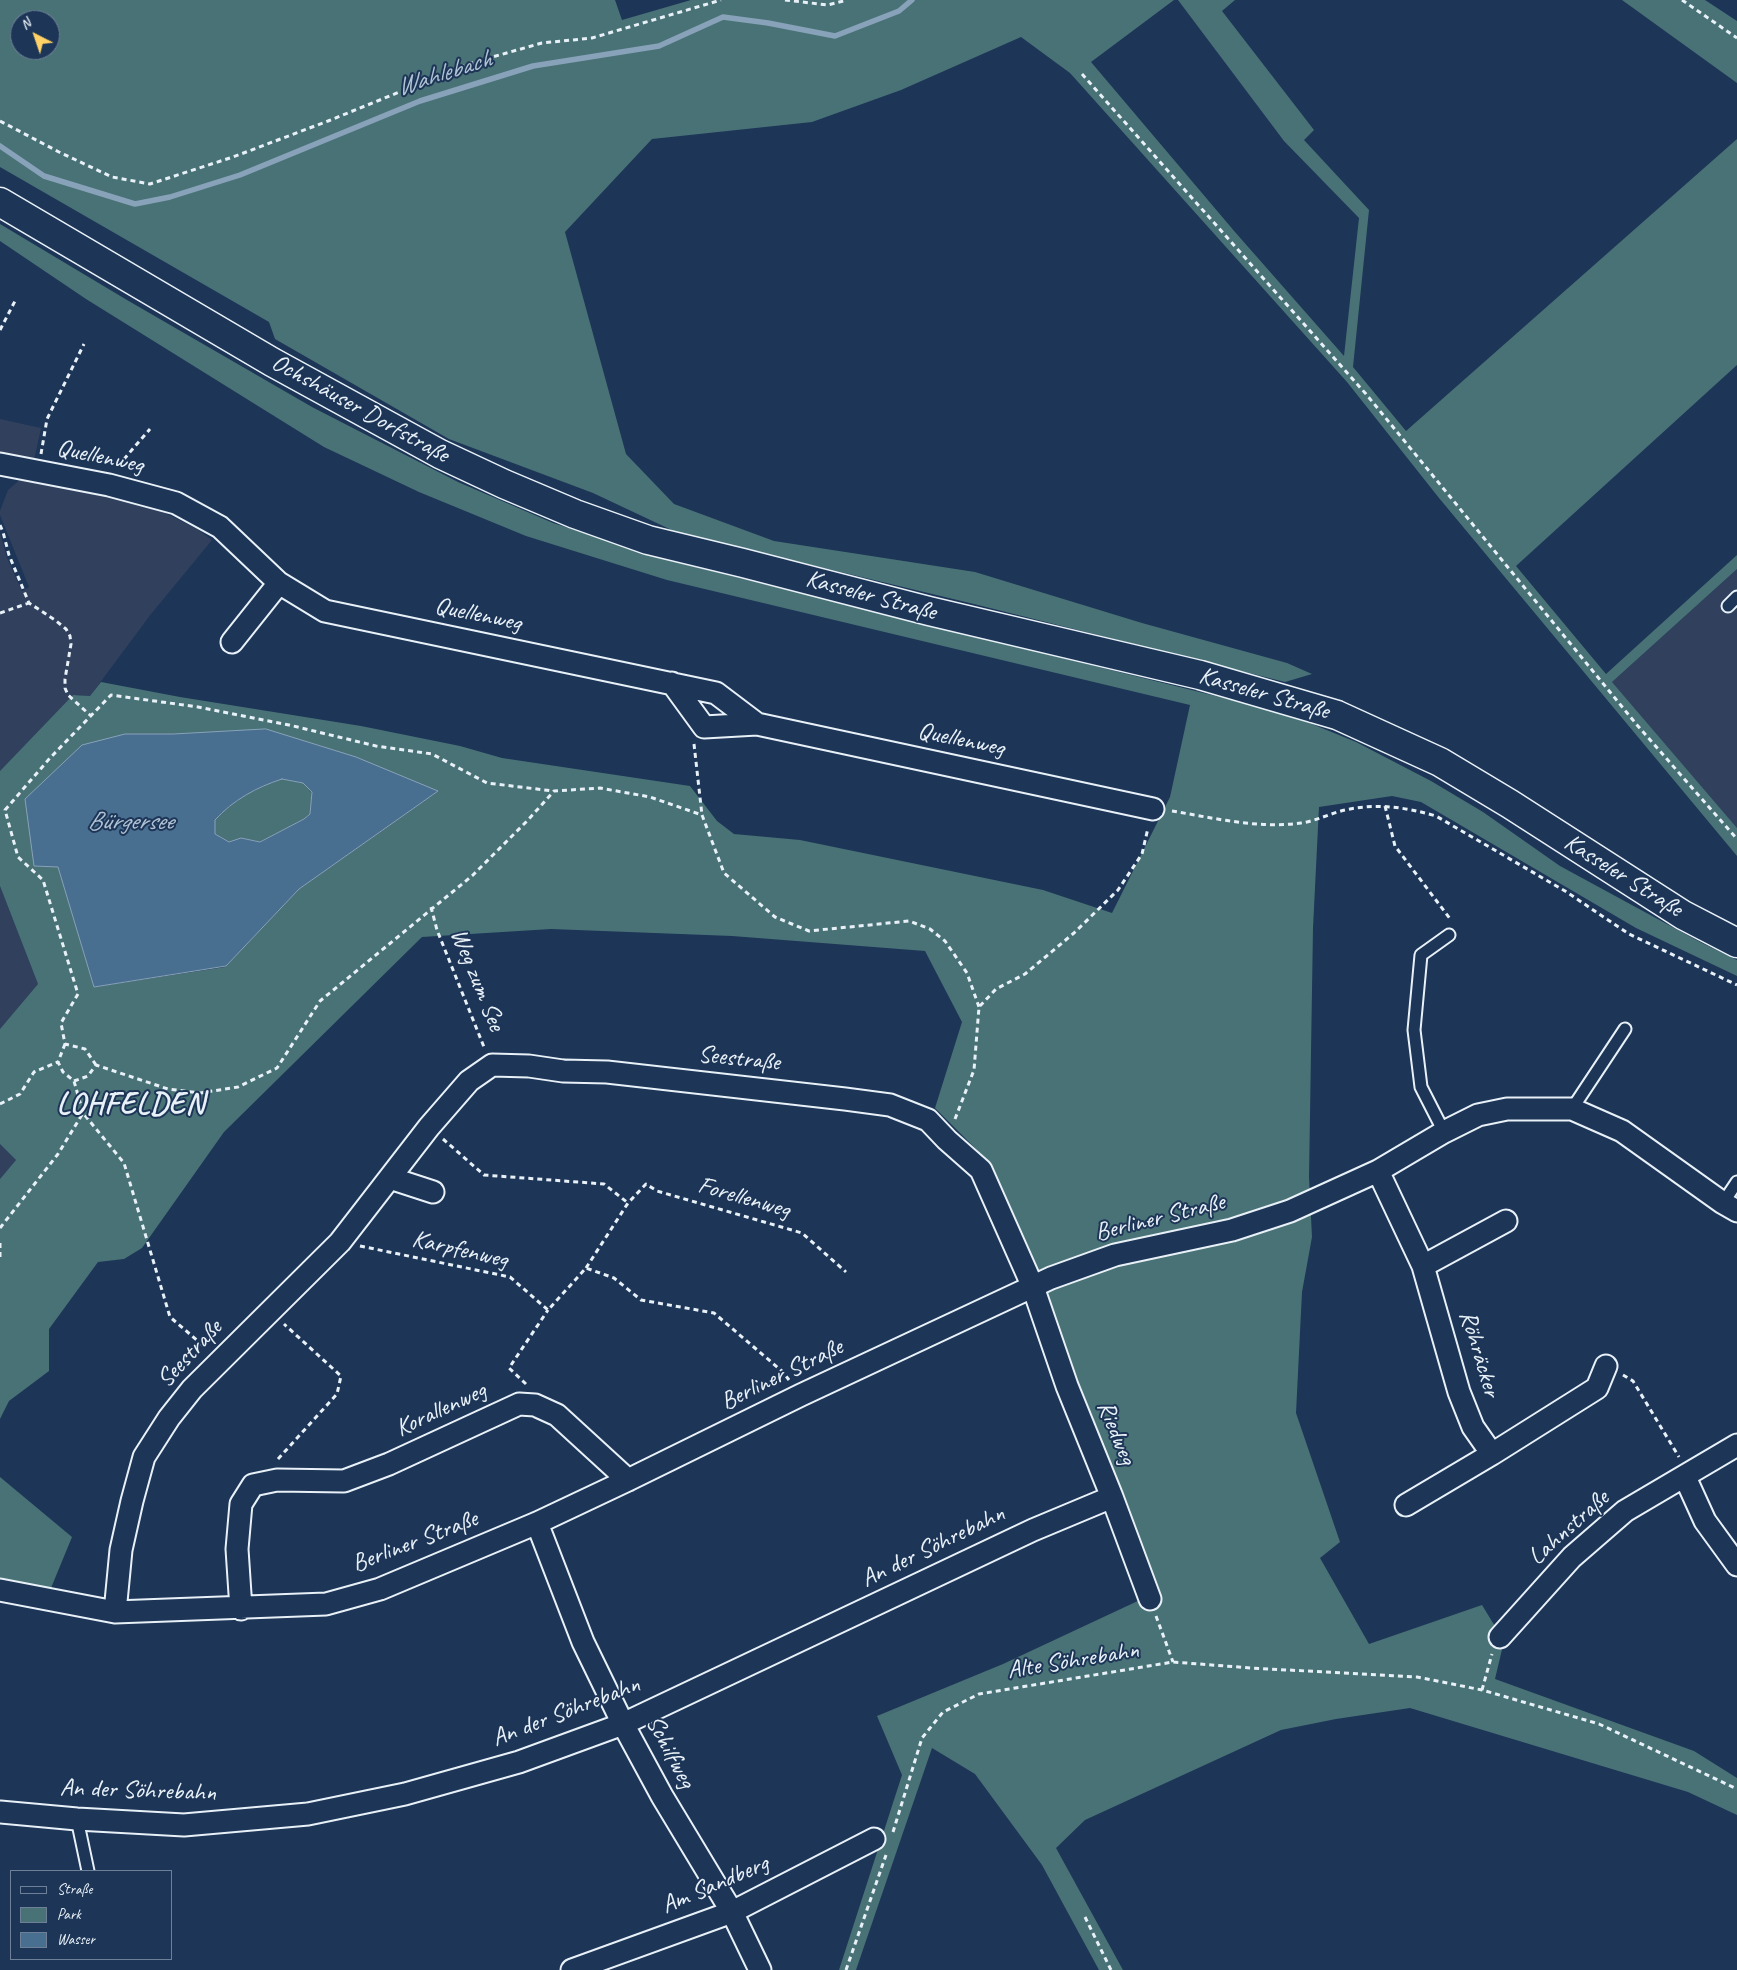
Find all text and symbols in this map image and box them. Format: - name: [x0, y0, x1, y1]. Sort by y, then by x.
- north arrow: [10, 10, 60, 60]
- text: N: [17, 15, 34, 33]
- water label: Wahlebach: [393, 44, 495, 104]
- street label: Ochshäuser Dorfstraße: [266, 348, 454, 470]
- street label: Quellenweg: [54, 433, 146, 481]
- street label: Kasseler Straße: [802, 564, 940, 628]
- street label: Quellenweg: [432, 591, 524, 639]
- street label: Kasseler Straße: [1196, 661, 1332, 727]
- street label: Quellenweg: [915, 716, 1007, 764]
- water label: Bürgersee: [87, 806, 173, 838]
- street label: Kasseler Straße: [1558, 828, 1688, 924]
- street label: Weg zum See: [443, 924, 511, 1036]
- street label: Seestraße: [697, 1040, 781, 1078]
- district label: LOHFELDEN: [57, 1087, 205, 1123]
- street label: Forellenweg: [694, 1171, 794, 1225]
- street label: Berliner Straße: [1092, 1187, 1228, 1249]
- street label: Karpfenweg: [409, 1224, 511, 1276]
- street label: Röhräcker: [1452, 1307, 1506, 1401]
- street label: Seestraße: [151, 1314, 229, 1394]
- street label: Berliner Straße: [716, 1333, 848, 1417]
- street label: Korallenweg: [391, 1376, 491, 1444]
- street label: Riedweg: [1090, 1397, 1142, 1469]
- street label: Lahnstraße: [1522, 1484, 1616, 1572]
- street label: An der Söhrebahn: [856, 1499, 1010, 1595]
- street label: Berliner Straße: [348, 1504, 482, 1580]
- street label: Alte Söhrebahn: [1005, 1636, 1141, 1686]
- street label: An der Söhrebahn: [488, 1670, 644, 1754]
- street label: Schilfweg: [638, 1711, 702, 1793]
- street label: An der Söhrebahn: [59, 1773, 217, 1809]
- street label: Am Sandberg: [657, 1849, 773, 1921]
- legend: [10, 1870, 172, 1960]
- text: Straße: [57, 1880, 92, 1899]
- text: Park: [57, 1905, 81, 1924]
- text: Wasser: [57, 1930, 95, 1949]

